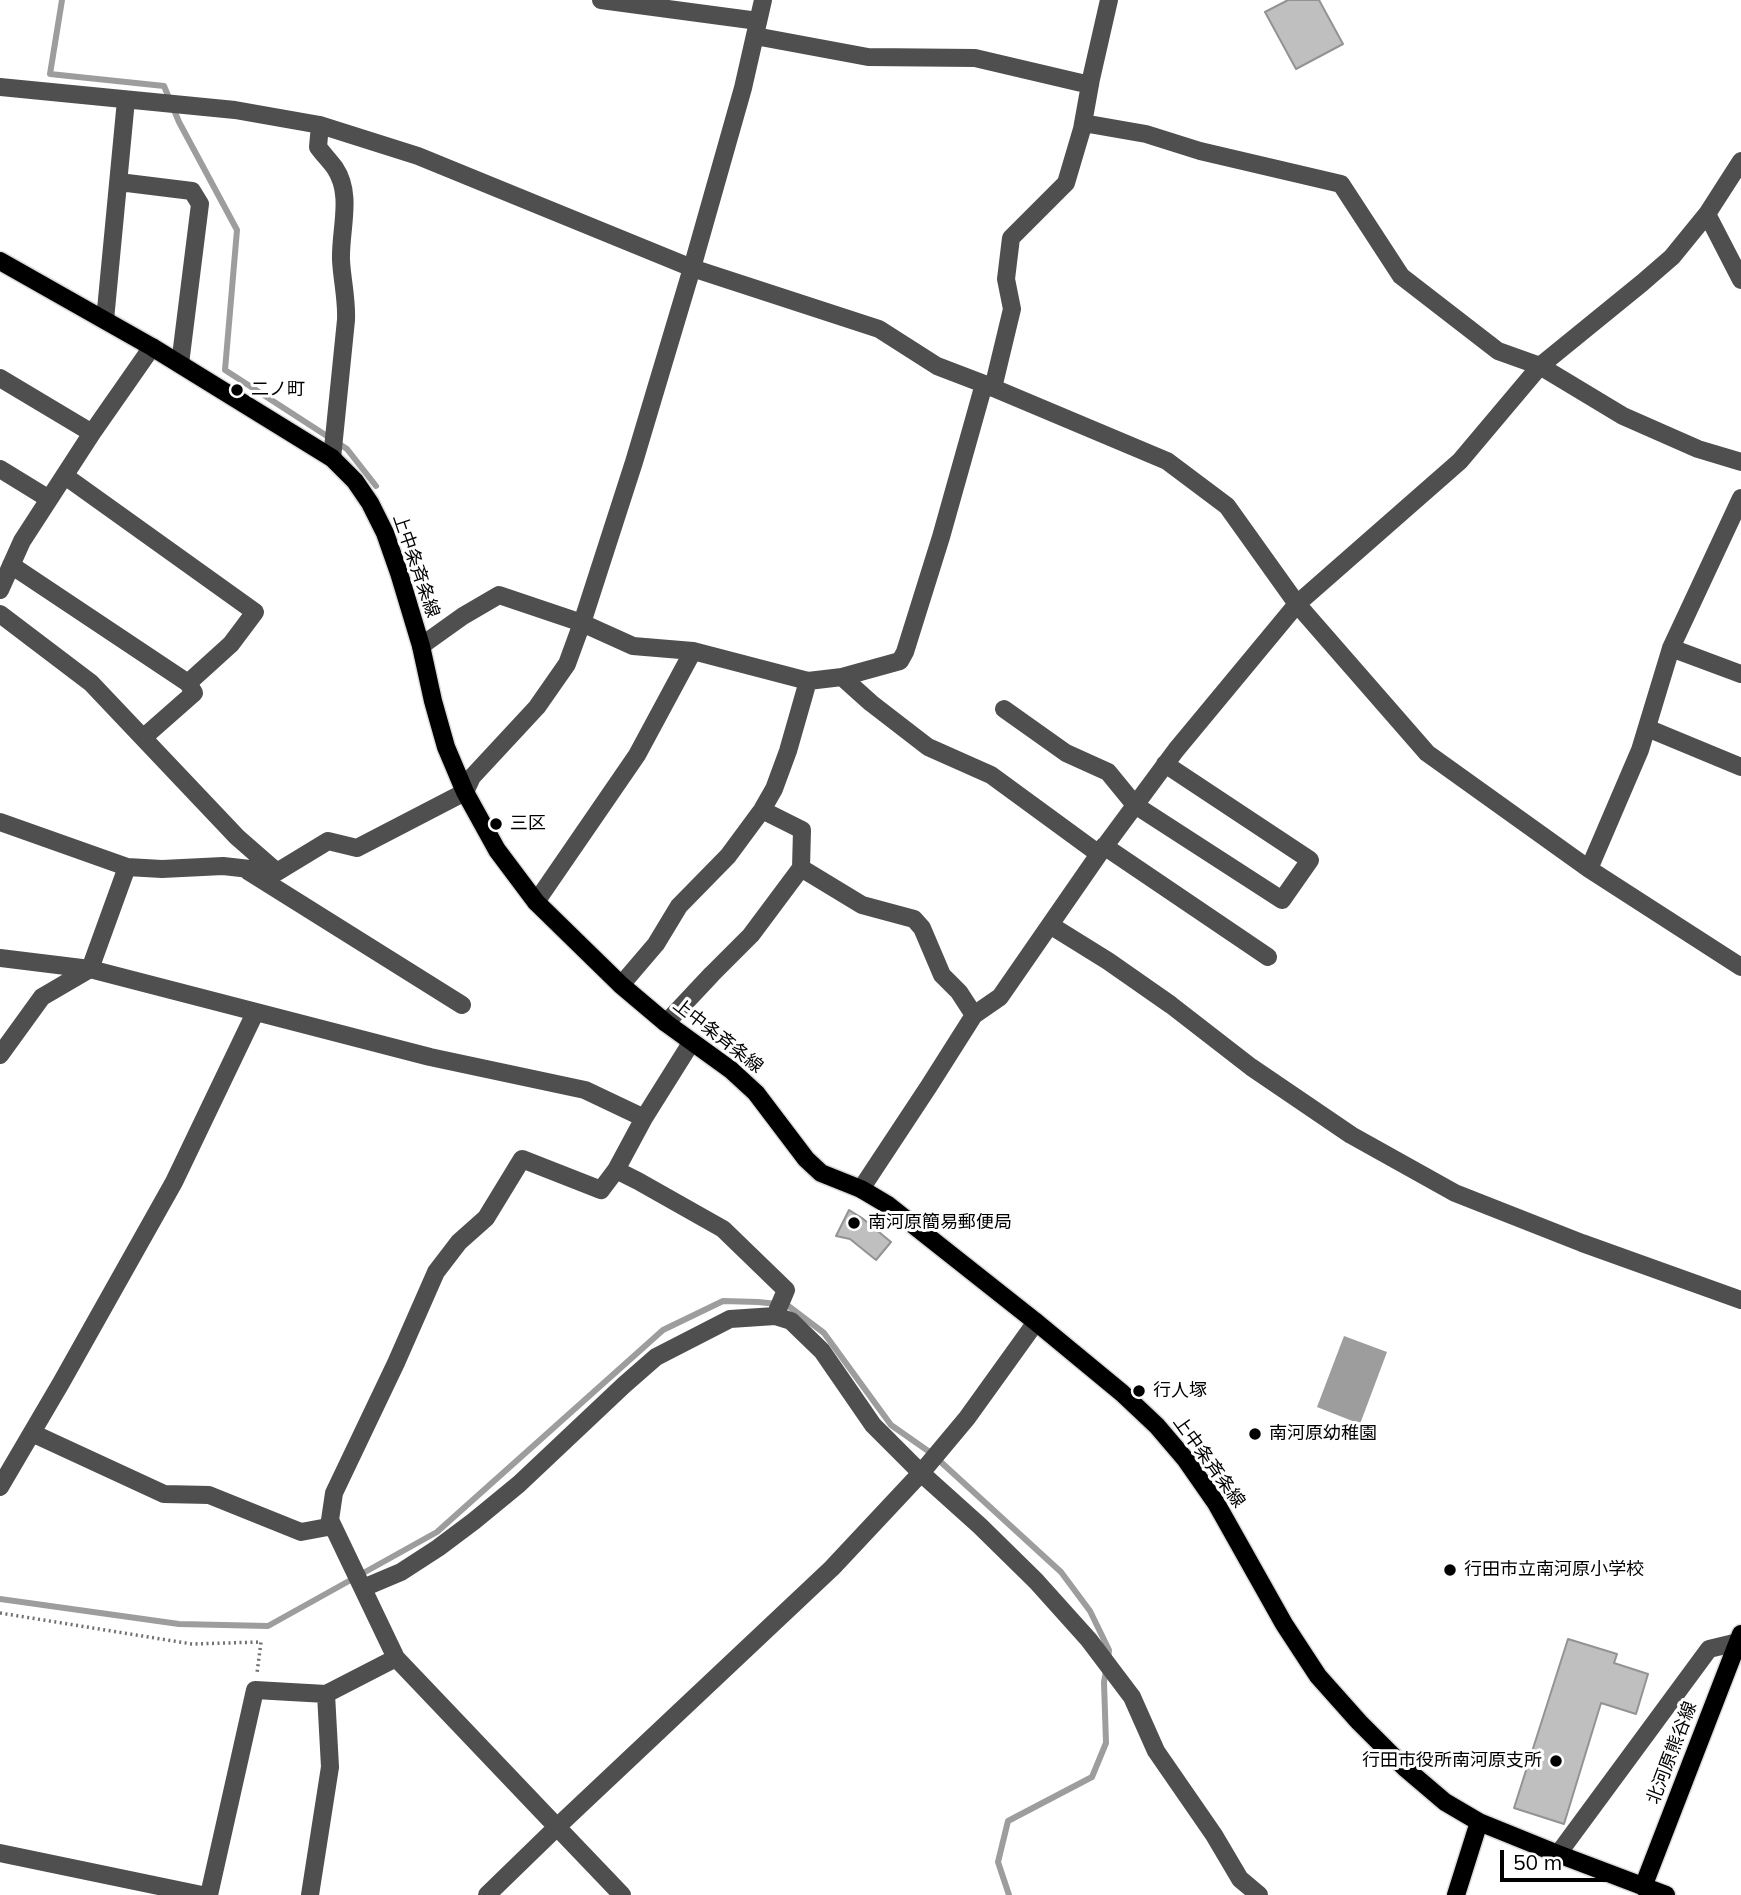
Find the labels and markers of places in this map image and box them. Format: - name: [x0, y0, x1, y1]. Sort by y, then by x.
- place label: 二ノ町: [251, 379, 305, 401]
- marker: 二ノ町: [229, 382, 245, 398]
- place label: 三区: [510, 813, 546, 835]
- marker: 三区: [488, 816, 504, 832]
- place label: 南河原簡易郵便局: [868, 1212, 1012, 1234]
- marker: 南河原簡易郵便局: [846, 1215, 862, 1231]
- place label: 行人塚: [1153, 1380, 1207, 1402]
- marker: 行人塚: [1131, 1383, 1147, 1399]
- place label: 南河原幼稚園: [1269, 1423, 1377, 1445]
- marker: 南河原幼稚園: [1247, 1426, 1263, 1442]
- place label: 行田市立南河原小学校: [1464, 1559, 1644, 1581]
- marker: 行田市立南河原小学校: [1442, 1562, 1458, 1578]
- place label: 行田市役所南河原支所: [1362, 1750, 1542, 1772]
- marker: 行田市役所南河原支所: [1548, 1753, 1564, 1769]

